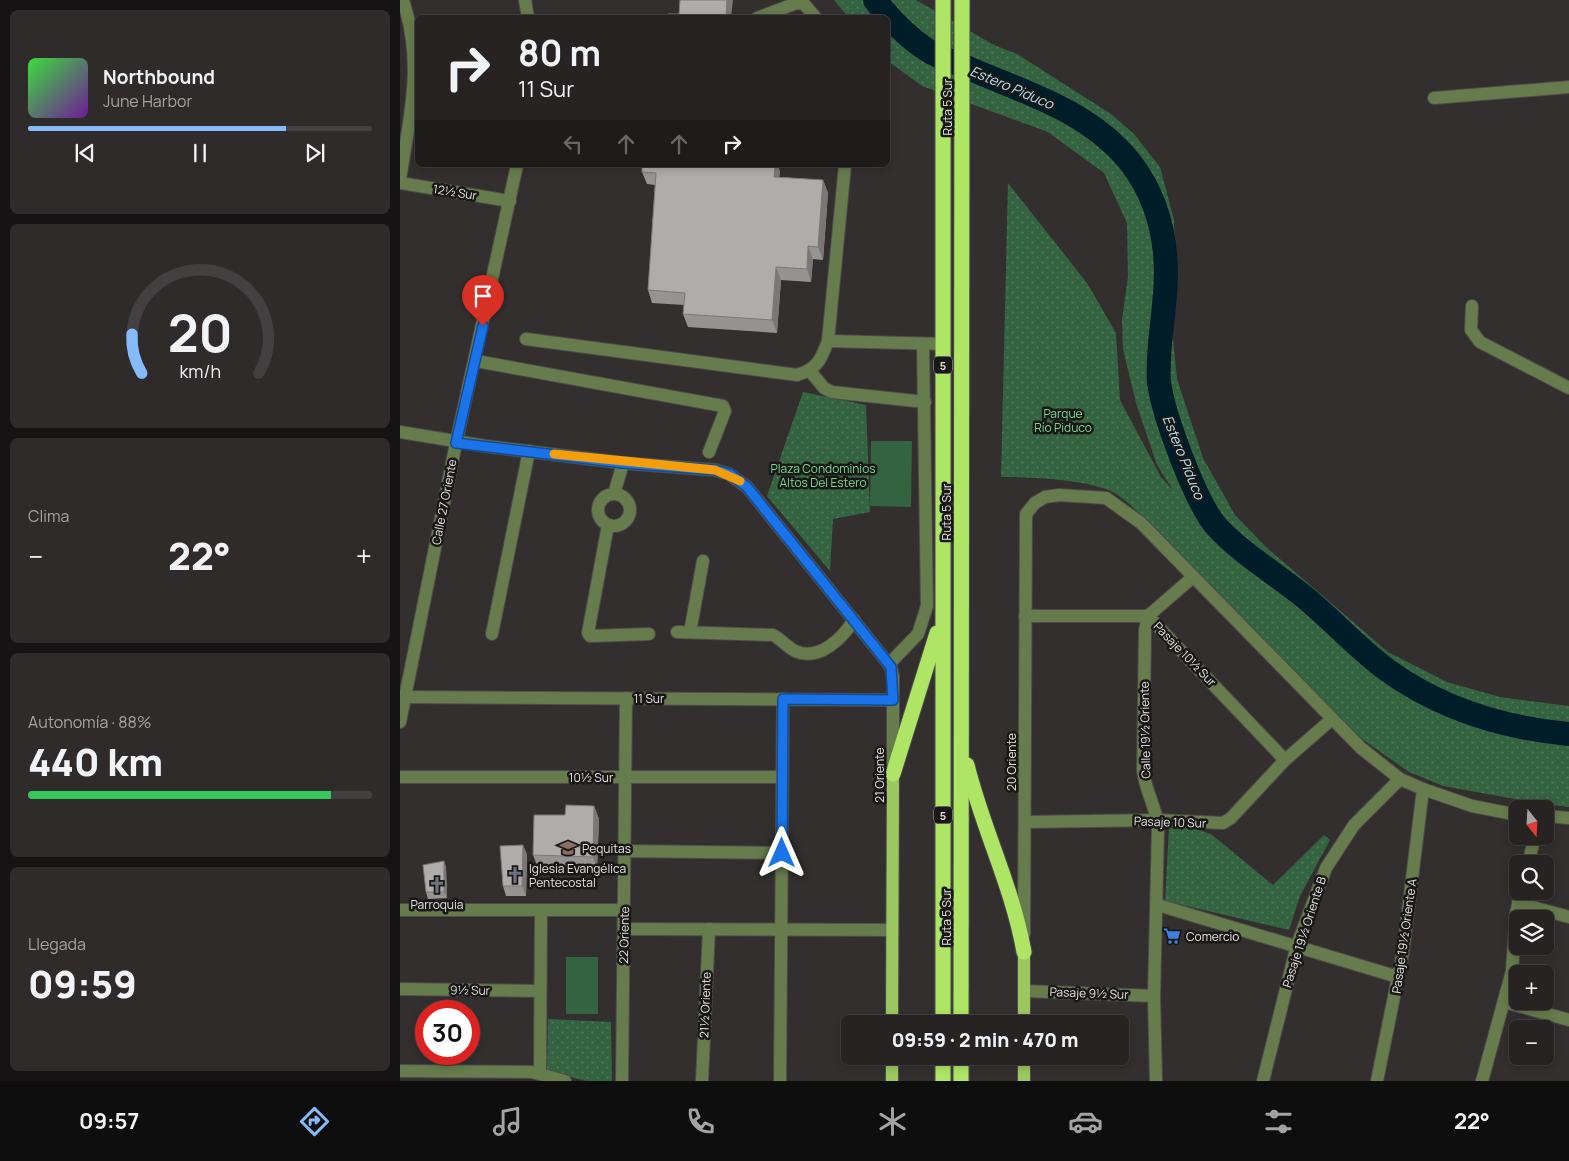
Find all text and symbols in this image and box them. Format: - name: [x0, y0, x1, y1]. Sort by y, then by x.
- text: 80 m: [518, 29, 601, 77]
- icon: right: [435, 35, 500, 100]
- water label: Estero Piduco: [967, 61, 1057, 113]
- text: Northbound: [103, 64, 215, 90]
- text: 11 Sur: [518, 74, 574, 104]
- street label: Ruta 5 Sur: [939, 78, 956, 135]
- text: June Harbor: [103, 90, 192, 112]
- icon: left: [559, 130, 587, 158]
- icon: ahead: [612, 130, 640, 158]
- icon: ahead: [665, 130, 693, 158]
- icon: right: [718, 130, 746, 158]
- icon: previous: [71, 139, 99, 167]
- icon: pause: [186, 139, 214, 167]
- icon: next: [301, 139, 329, 167]
- street label: 12½ Sur: [432, 180, 479, 204]
- pin: [462, 275, 504, 326]
- icon: arrive: [469, 282, 497, 310]
- text: 20: [167, 297, 233, 368]
- road number: 5: [934, 356, 952, 374]
- text: km/h: [179, 359, 221, 383]
- park label: Parque Río Piduco: [1034, 405, 1092, 436]
- water label: Estero Piduco: [1159, 412, 1210, 502]
- street label: Calle 27 Oriente: [427, 458, 461, 546]
- park label: Plaza Condominios Altos Del Estero: [770, 460, 876, 491]
- street label: Ruta 5 Sur: [938, 483, 955, 540]
- text: Clima: [28, 505, 69, 527]
- text: 22°: [168, 529, 231, 581]
- text: −: [28, 537, 43, 575]
- text: +: [356, 537, 372, 575]
- street label: Pasaje 10½ Sur: [1150, 618, 1221, 690]
- street label: Calle 19½ Oriente: [1136, 681, 1154, 779]
- street label: 11 Sur: [634, 690, 665, 707]
- text: Autonomía · 88%: [28, 711, 151, 733]
- street label: 20 Oriente: [1003, 733, 1020, 791]
- text: 440 km: [28, 735, 163, 787]
- street label: 21 Oriente: [871, 747, 888, 803]
- street label: 10½ Sur: [569, 769, 614, 786]
- north arrow: [1509, 800, 1554, 845]
- map controls: [1509, 800, 1554, 1065]
- road number: 5: [934, 806, 952, 824]
- street label: Pasaje 10 Sur: [1134, 812, 1207, 832]
- position arrow: [755, 826, 807, 878]
- school or university icon: Pequitas: [558, 838, 578, 858]
- place label: Pequitas: [582, 840, 631, 857]
- button: search: [1509, 855, 1554, 900]
- place label: Iglesia Evangélica Pentecostal: [529, 860, 626, 891]
- church icon: Iglesia Evangélica Pentecostal: [505, 865, 525, 885]
- street label: Pasaje 19½ Oriente B: [1278, 874, 1330, 990]
- church icon: Parroquia: [427, 875, 447, 895]
- street label: Pasaje 19½ Oriente A: [1388, 877, 1421, 995]
- street label: Ruta 5 Sur: [938, 888, 955, 945]
- place label: Parroquia: [411, 896, 463, 913]
- street label: 22 Oriente: [615, 906, 633, 964]
- button: layers: [1509, 910, 1554, 955]
- supermarket icon: Comercio: [1162, 926, 1182, 946]
- place label: Comercio: [1186, 928, 1239, 945]
- text: Llegada: [28, 933, 86, 955]
- text: 09:59: [28, 957, 137, 1009]
- button: +: [1509, 965, 1554, 1010]
- street label: 21½ Oriente: [695, 971, 715, 1039]
- street label: 9½ Sur: [450, 981, 491, 999]
- street label: Pasaje 9½ Sur: [1049, 983, 1129, 1003]
- speed limit sign: 30: [415, 1000, 480, 1065]
- button: −: [1509, 1020, 1554, 1065]
- text: 09:59 · 2 min · 470 m: [892, 1027, 1078, 1053]
- icon: directions: [297, 1104, 332, 1139]
- icon: music: [490, 1104, 525, 1139]
- icon: phone: [683, 1104, 718, 1139]
- icon: climate: [875, 1104, 910, 1139]
- icon: car: [1068, 1104, 1103, 1139]
- icon: filters: [1261, 1104, 1296, 1139]
- text: 09:57: [79, 1106, 139, 1136]
- text: 22°: [1454, 1106, 1490, 1136]

